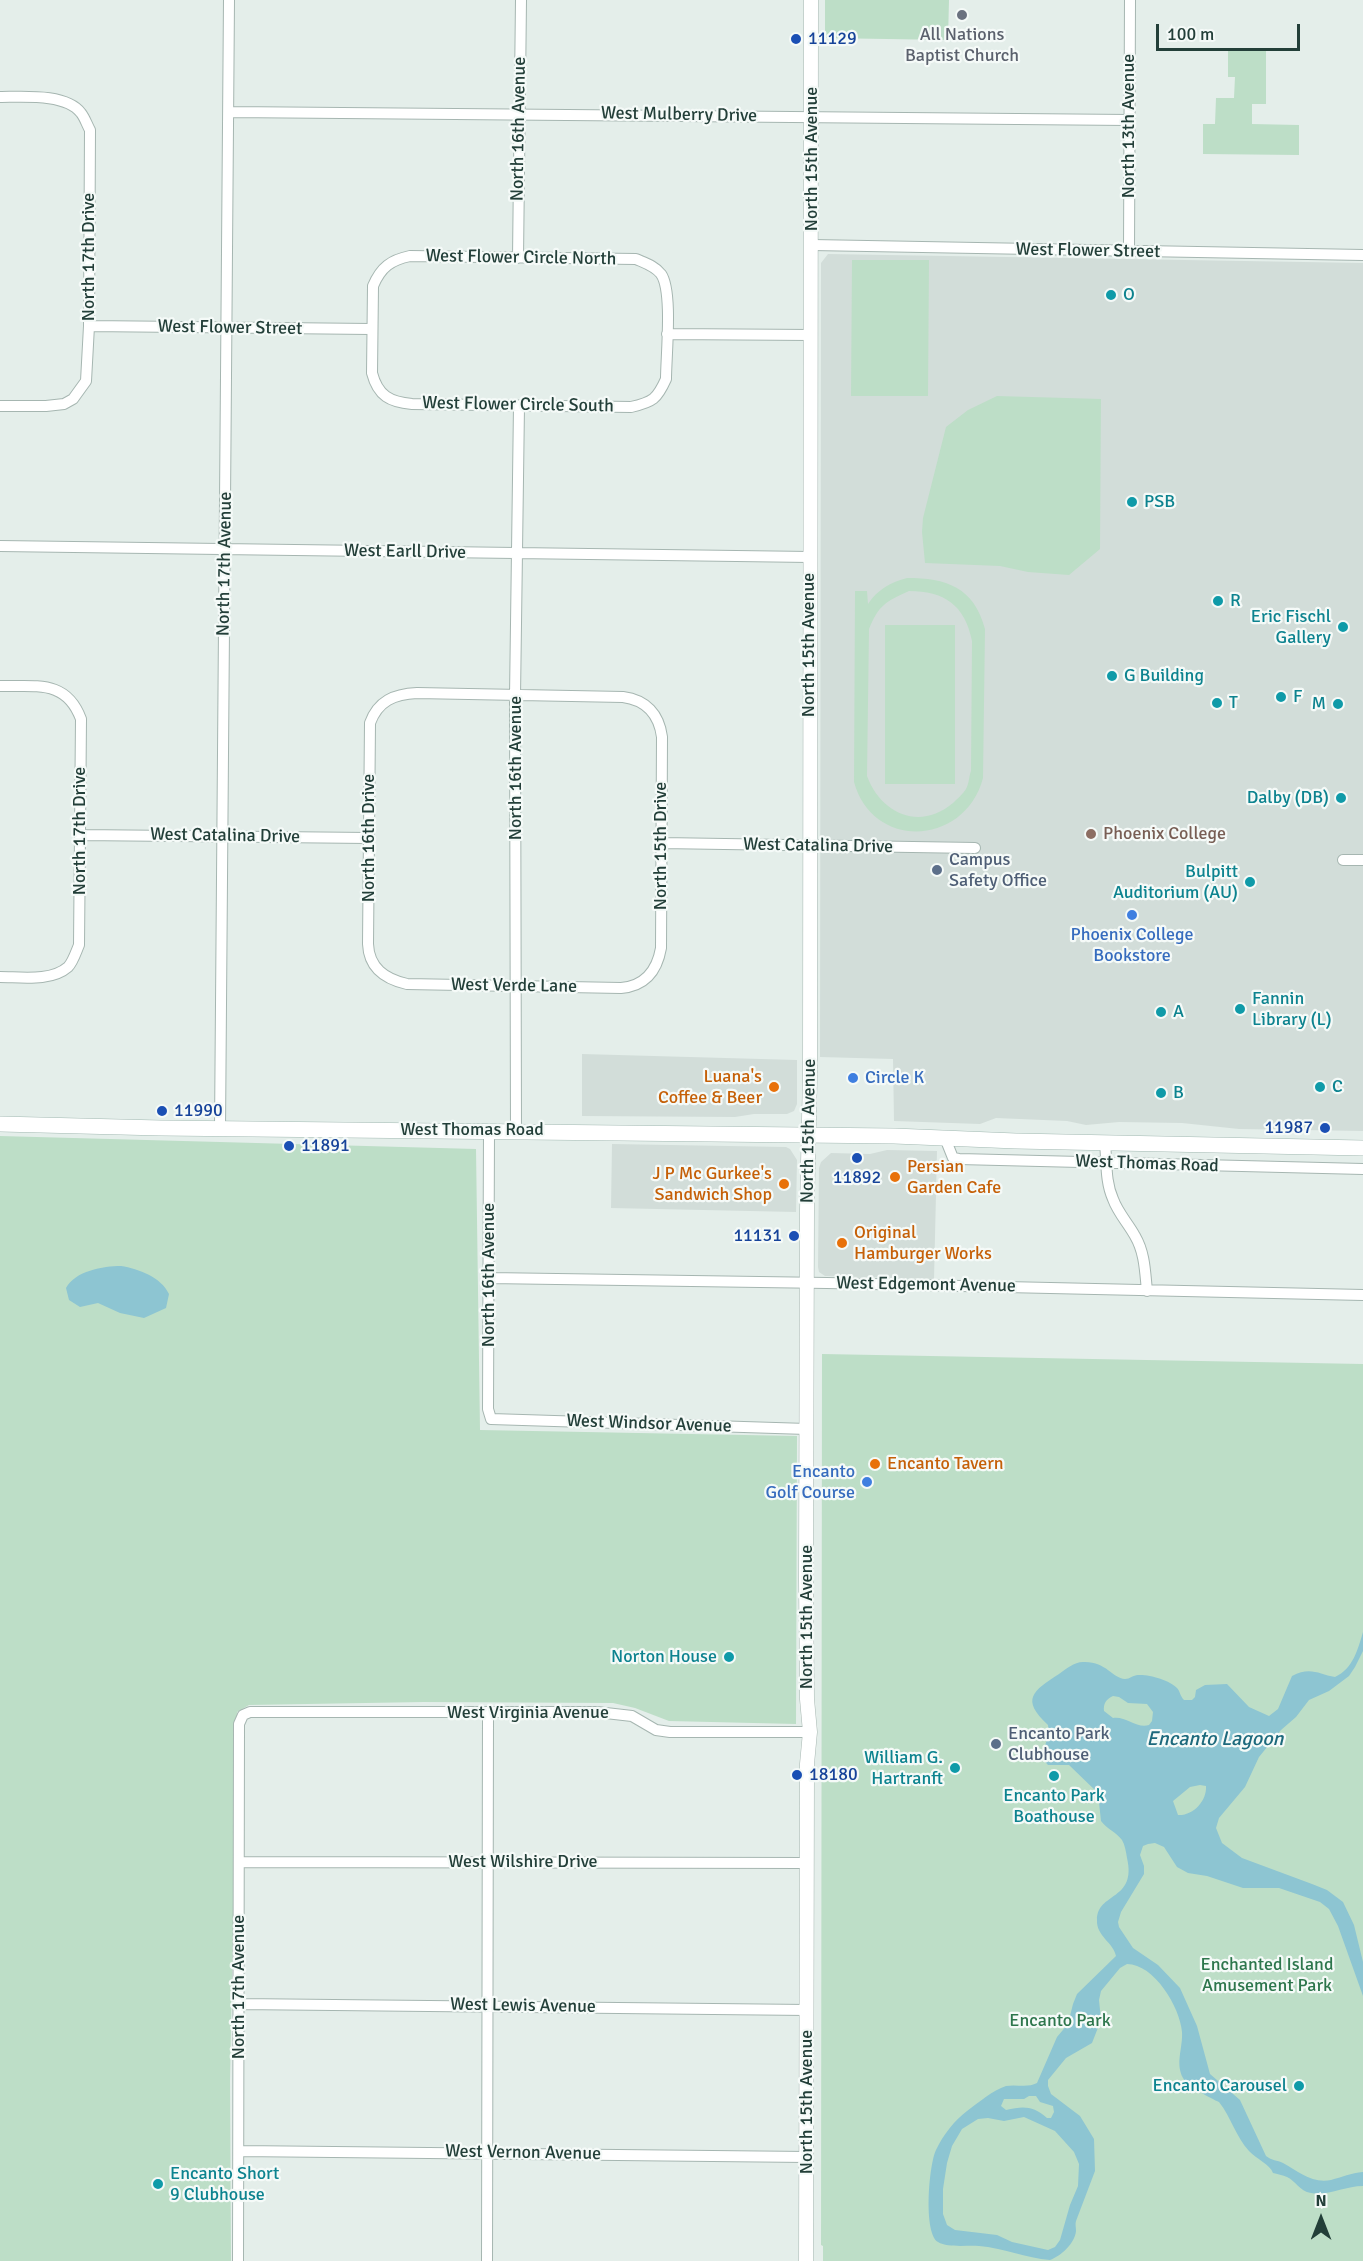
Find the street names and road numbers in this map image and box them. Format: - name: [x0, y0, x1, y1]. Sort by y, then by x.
- street label: North 13th Avenue: [1118, 54, 1140, 198]
- street label: North 16th Avenue: [507, 57, 531, 201]
- street label: North 15th Avenue: [801, 87, 823, 231]
- street label: West Mulberry Drive: [601, 103, 757, 127]
- street label: North 17th Drive: [78, 193, 100, 321]
- street label: West Flower Street: [1015, 239, 1161, 263]
- street label: West Flower Circle North: [425, 246, 617, 270]
- street label: West Flower Street: [157, 316, 303, 340]
- street label: West Flower Circle South: [422, 393, 614, 417]
- street label: North 17th Avenue: [213, 492, 237, 636]
- street label: West Earll Drive: [344, 540, 466, 564]
- street label: North 15th Avenue: [798, 573, 820, 717]
- street label: North 16th Avenue: [505, 696, 527, 840]
- street label: North 17th Drive: [69, 767, 91, 895]
- street label: North 16th Drive: [358, 774, 380, 902]
- street label: North 15th Drive: [650, 782, 672, 910]
- street label: West Catalina Drive: [150, 824, 300, 848]
- street label: West Catalina Drive: [743, 834, 893, 858]
- street label: West Verde Lane: [451, 974, 577, 998]
- street label: North 15th Avenue: [797, 1059, 821, 1203]
- street label: West Thomas Road: [400, 1119, 544, 1141]
- street label: West Thomas Road: [1075, 1151, 1219, 1177]
- street label: North 16th Avenue: [478, 1203, 500, 1347]
- street label: West Edgemont Avenue: [836, 1273, 1016, 1297]
- street label: West Windsor Avenue: [566, 1410, 732, 1438]
- street label: North 15th Avenue: [796, 1545, 818, 1689]
- street label: West Virginia Avenue: [447, 1702, 609, 1724]
- street label: West Wilshire Drive: [448, 1851, 598, 1873]
- street label: North 17th Avenue: [228, 1915, 250, 2059]
- street label: West Lewis Avenue: [450, 1994, 596, 2018]
- street label: North 15th Avenue: [796, 2030, 818, 2174]
- street label: West Vernon Avenue: [445, 2141, 601, 2165]

